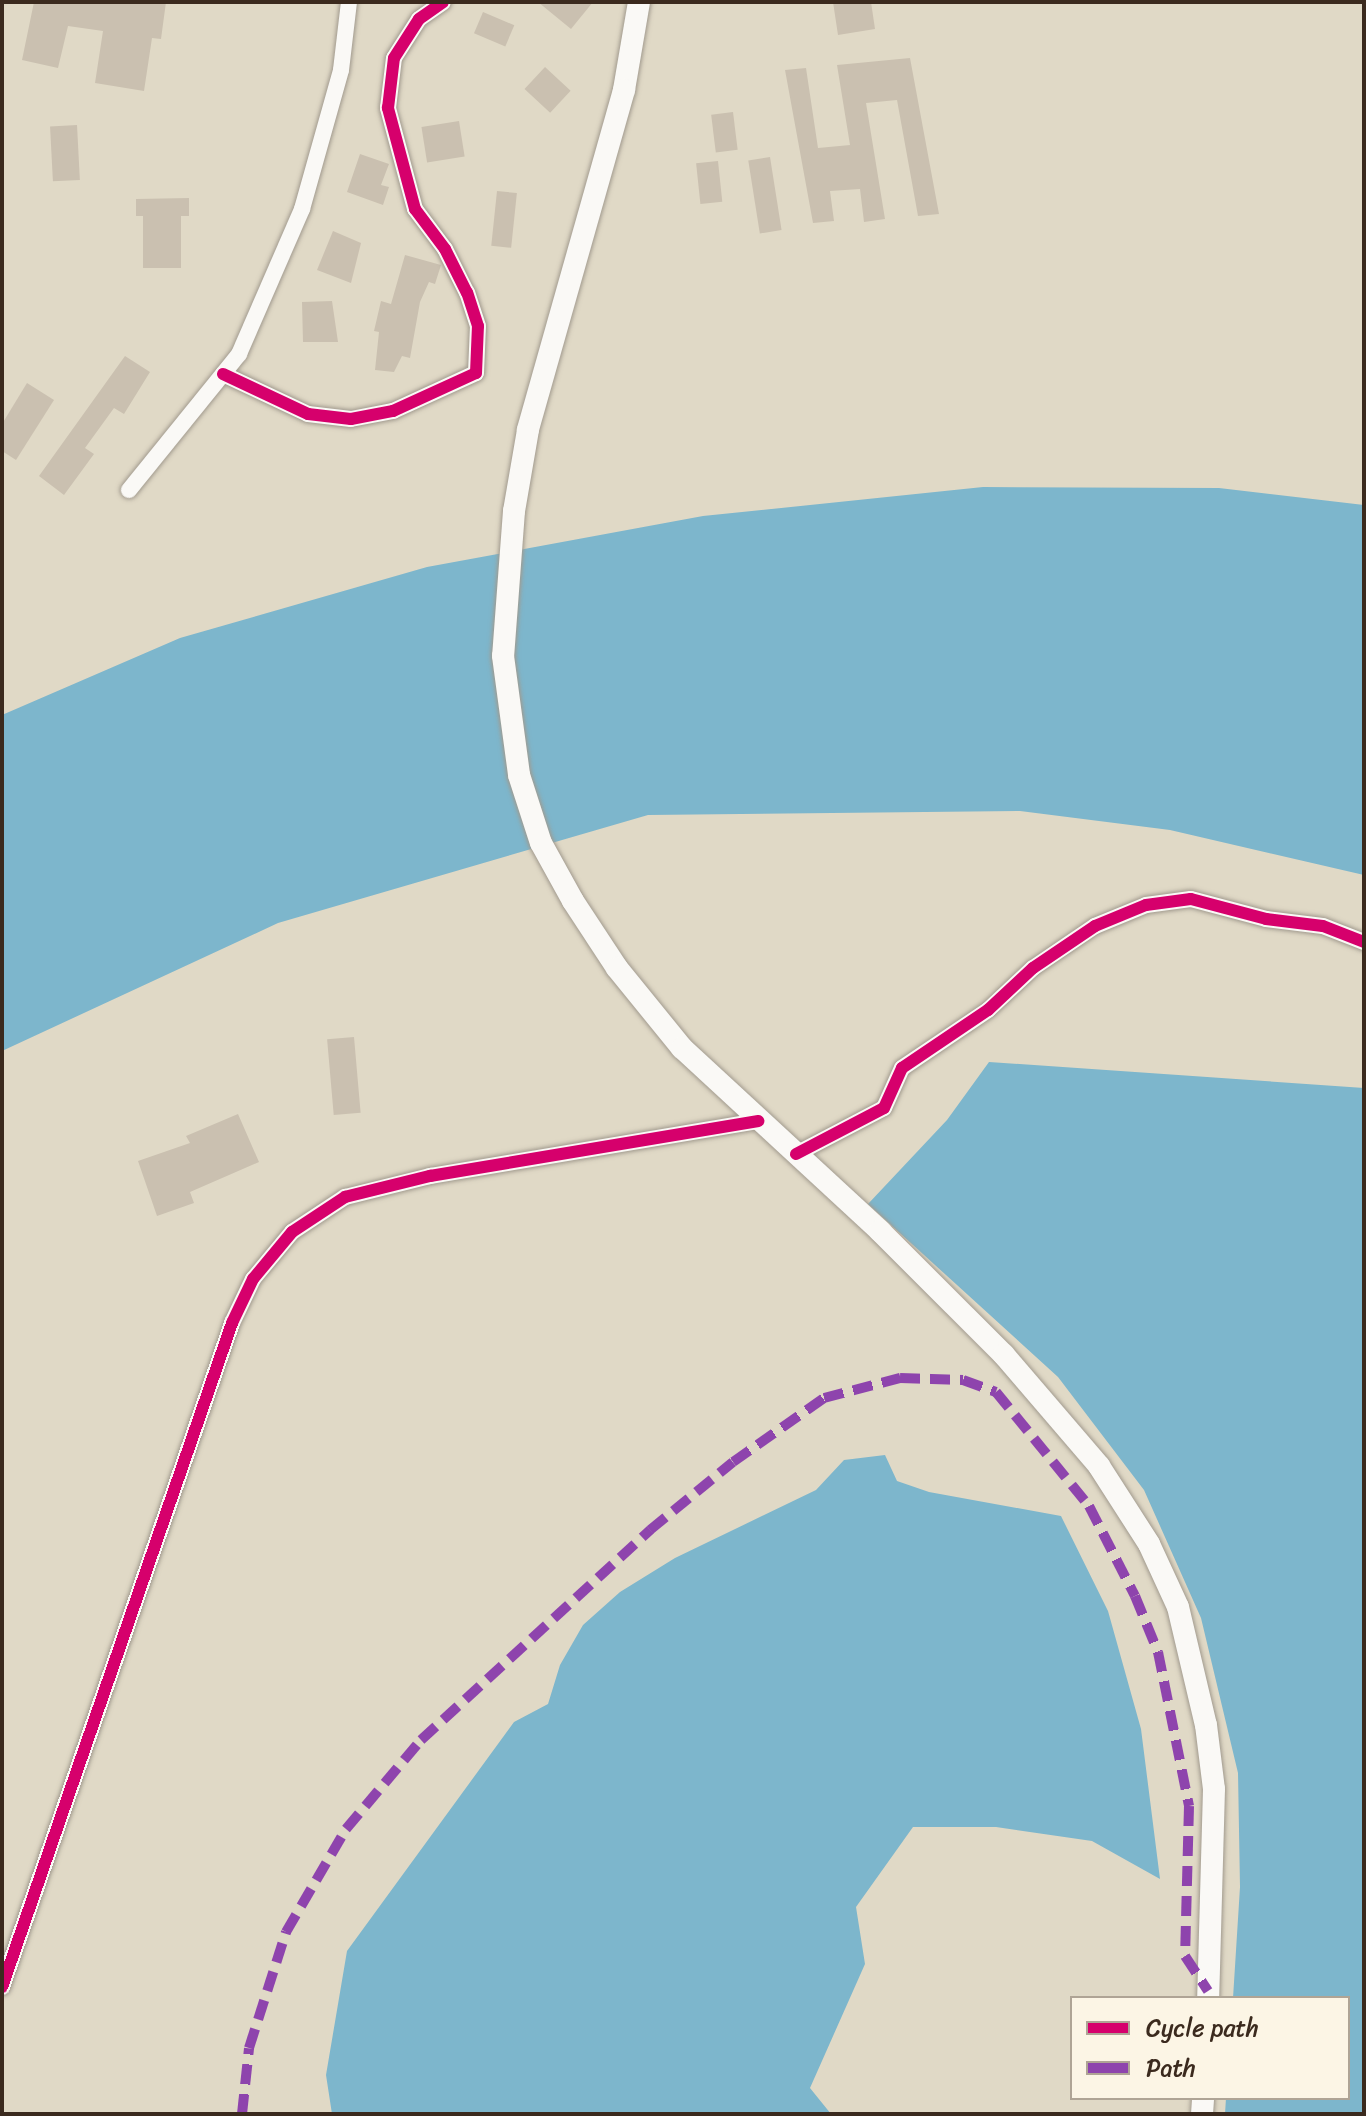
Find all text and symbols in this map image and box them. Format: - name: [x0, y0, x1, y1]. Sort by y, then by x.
- legend: [1070, 1996, 1350, 2100]
- text: Cycle path: [1146, 2007, 1259, 2049]
- text: Path: [1146, 2047, 1196, 2089]

